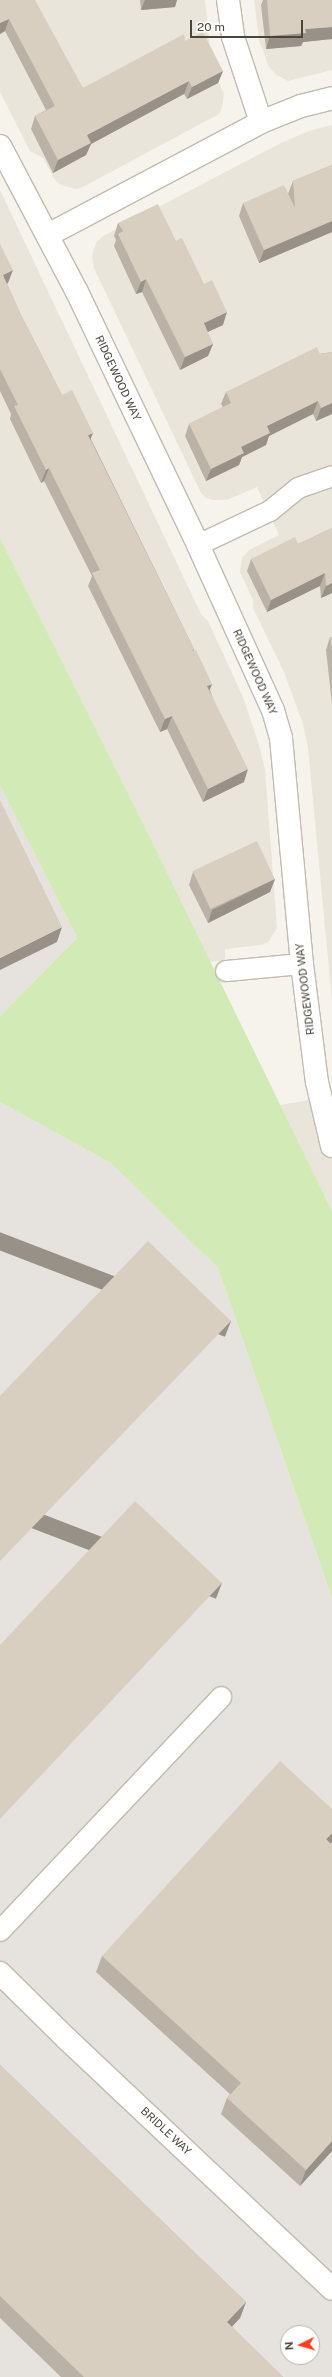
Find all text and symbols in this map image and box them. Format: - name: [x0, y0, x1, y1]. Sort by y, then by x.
- scale bar: [192, 12, 305, 38]
- text: 20 m: [197, 20, 225, 34]
- street label: RIDGEWOOD WAY: [92, 333, 144, 423]
- street label: RIDGEWOOD WAY: [230, 627, 280, 717]
- street label: RIDGEWOOD WAY: [293, 942, 317, 1036]
- street label: BRIDLE WAY: [138, 2104, 194, 2158]
- north arrow: [280, 2325, 320, 2365]
- text: N: [283, 2341, 295, 2351]

